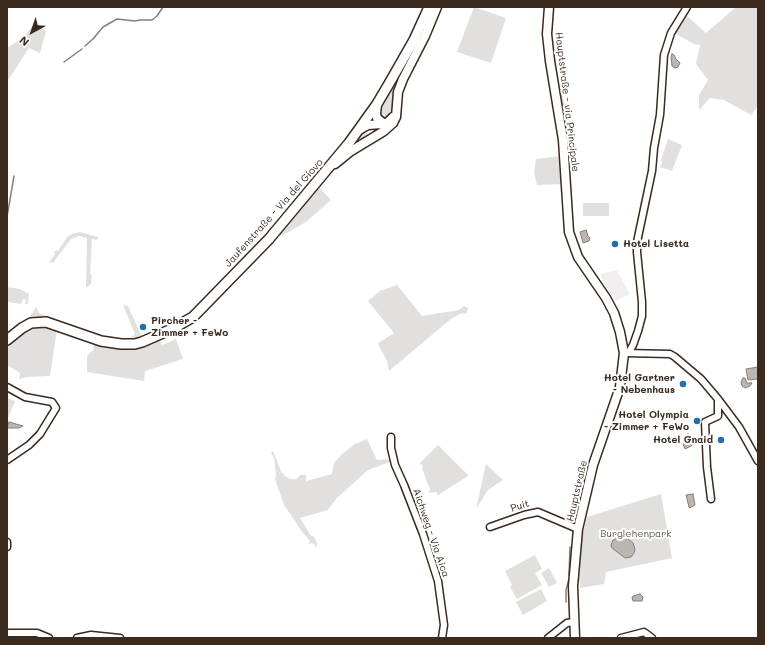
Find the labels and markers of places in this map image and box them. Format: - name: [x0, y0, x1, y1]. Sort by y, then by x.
- place label: Hotel Lisetta: [623, 238, 689, 250]
- marker: Hotel Lisetta: [610, 239, 620, 249]
- place label: Pircher - Zimmer + FeWo: [151, 315, 228, 338]
- marker: Pircher - Zimmer + FeWo: [138, 322, 148, 332]
- place label: Hotel Gartner - Nebenhaus: [604, 372, 675, 396]
- marker: Hotel Gartner - Nebenhaus: [678, 379, 688, 389]
- place label: Hotel Olympia - Zimmer + FeWo: [604, 409, 689, 432]
- marker: Hotel Olympia - Zimmer + FeWo: [692, 416, 702, 426]
- place label: Hotel Gnaid: [653, 434, 713, 446]
- marker: Hotel Gnaid: [716, 435, 726, 445]

